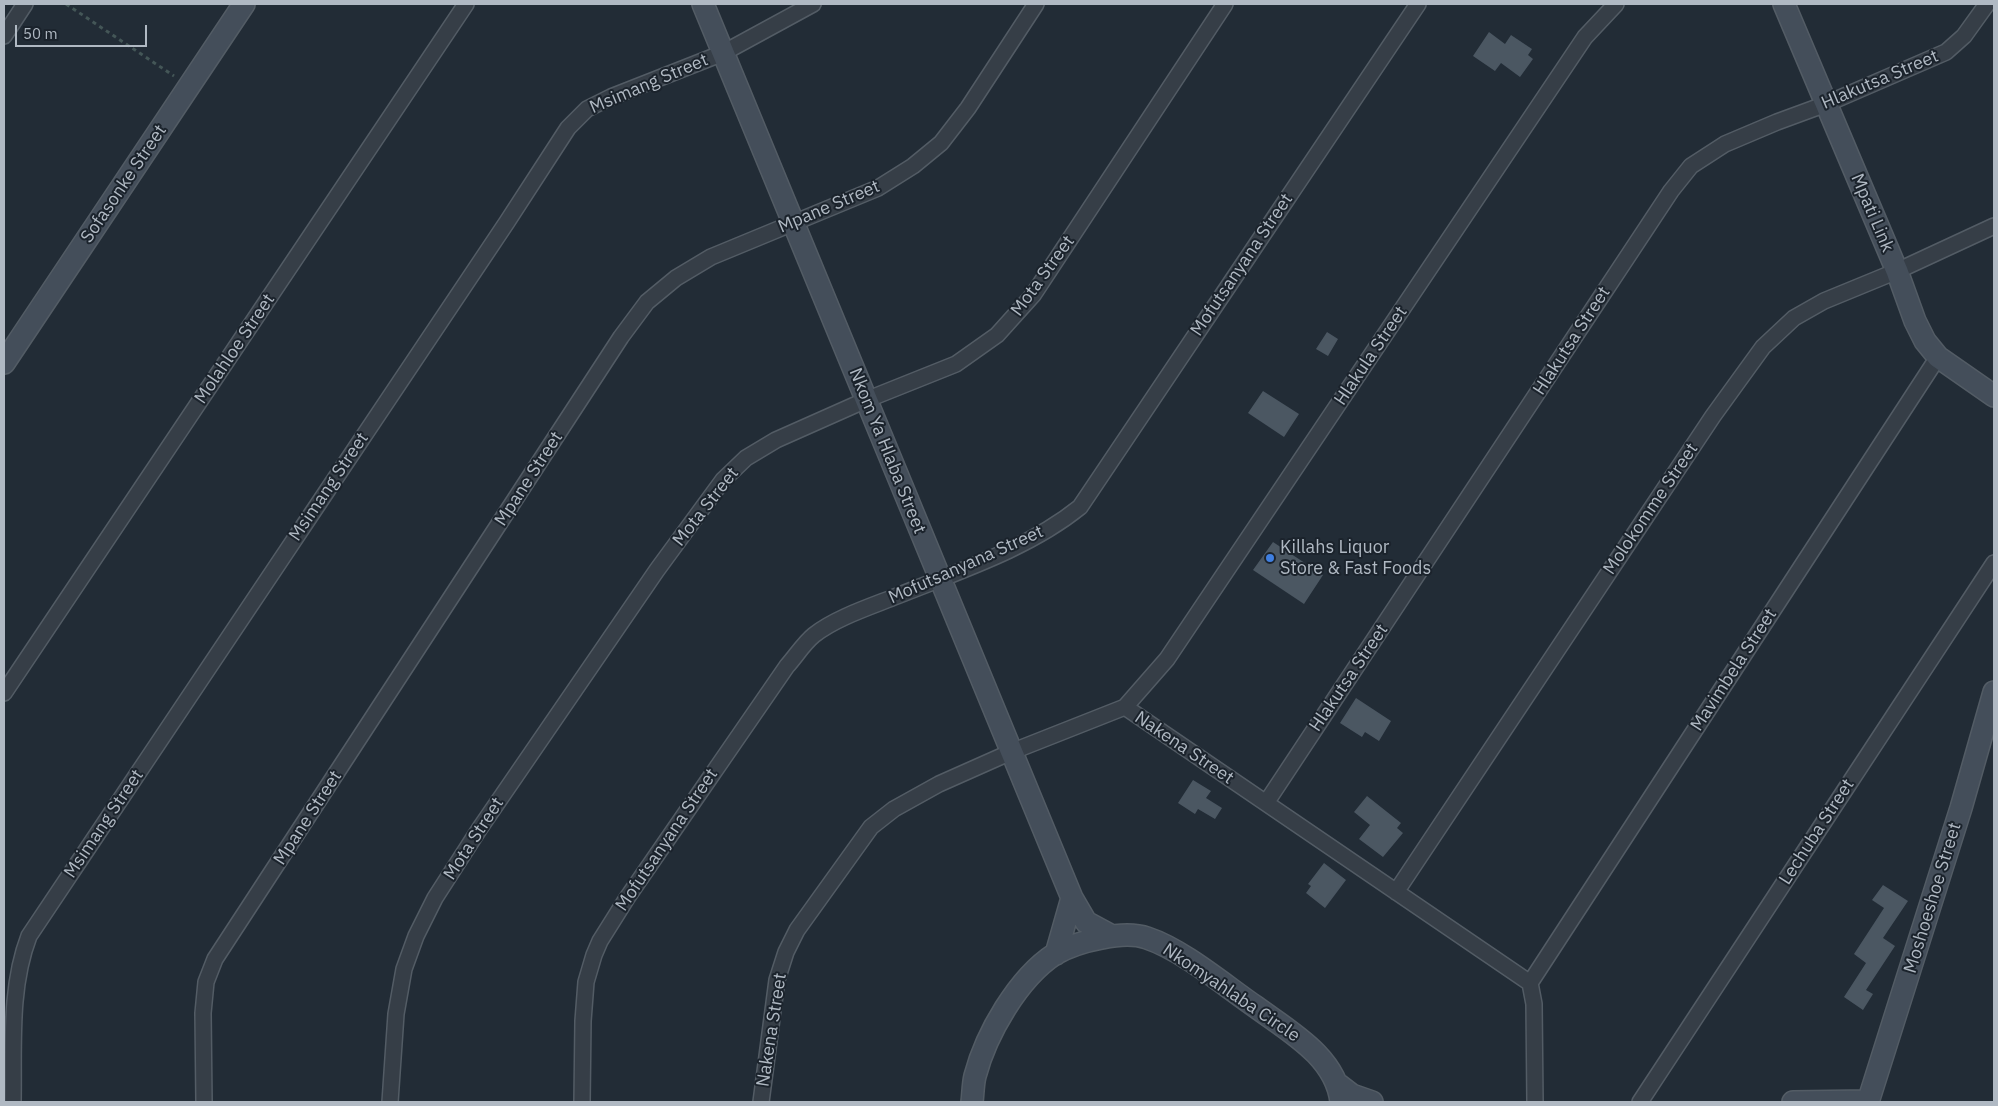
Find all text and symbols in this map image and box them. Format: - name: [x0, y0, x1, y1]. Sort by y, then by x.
- scale bar: [18, 15, 150, 47]
- text: 50 m: [23, 24, 58, 43]
- street label: Hlakutsa Street: [1818, 46, 1942, 114]
- street label: Msimang Street: [587, 49, 711, 119]
- street label: Sofasonke Street: [77, 121, 171, 247]
- street label: Mpati Link: [1846, 171, 1898, 255]
- street label: Mpane Street: [775, 176, 883, 238]
- street label: Mofutsanyana Street: [1186, 190, 1298, 340]
- street label: Mota Street: [1007, 232, 1079, 320]
- street label: Hlakutsa Street: [1529, 283, 1615, 399]
- street label: Molahloe Street: [190, 290, 280, 408]
- street label: Hlakula Street: [1330, 302, 1412, 410]
- street label: Nkom Ya Hlaba Street: [844, 365, 930, 537]
- street label: Mpane Street: [490, 428, 568, 530]
- street label: Msimang Street: [285, 429, 373, 545]
- street label: Molokomme Street: [1599, 439, 1703, 579]
- street label: Mota Street: [668, 463, 744, 551]
- street label: Mofutsanyana Street: [885, 521, 1047, 609]
- place label: Killahs Liquor Store & Fast Foods: [1280, 537, 1431, 580]
- marker: Killahs Liquor Store & Fast Foods: [1264, 552, 1276, 564]
- street label: Mavimbela Street: [1686, 605, 1782, 735]
- street label: Hlakutsa Street: [1305, 620, 1393, 736]
- street label: Nakena Street: [1130, 707, 1238, 789]
- street label: Mofutsanyana Street: [611, 765, 723, 915]
- street label: Msimang Street: [60, 766, 148, 882]
- street label: Mpane Street: [269, 767, 347, 869]
- street label: Lechuba Street: [1775, 775, 1859, 889]
- street label: Mota Street: [439, 794, 509, 884]
- street label: Moshoeshoe Street: [1900, 820, 1966, 976]
- street label: Nkomyahlaba Circle: [1158, 939, 1304, 1047]
- street label: Nakena Street: [752, 972, 792, 1088]

